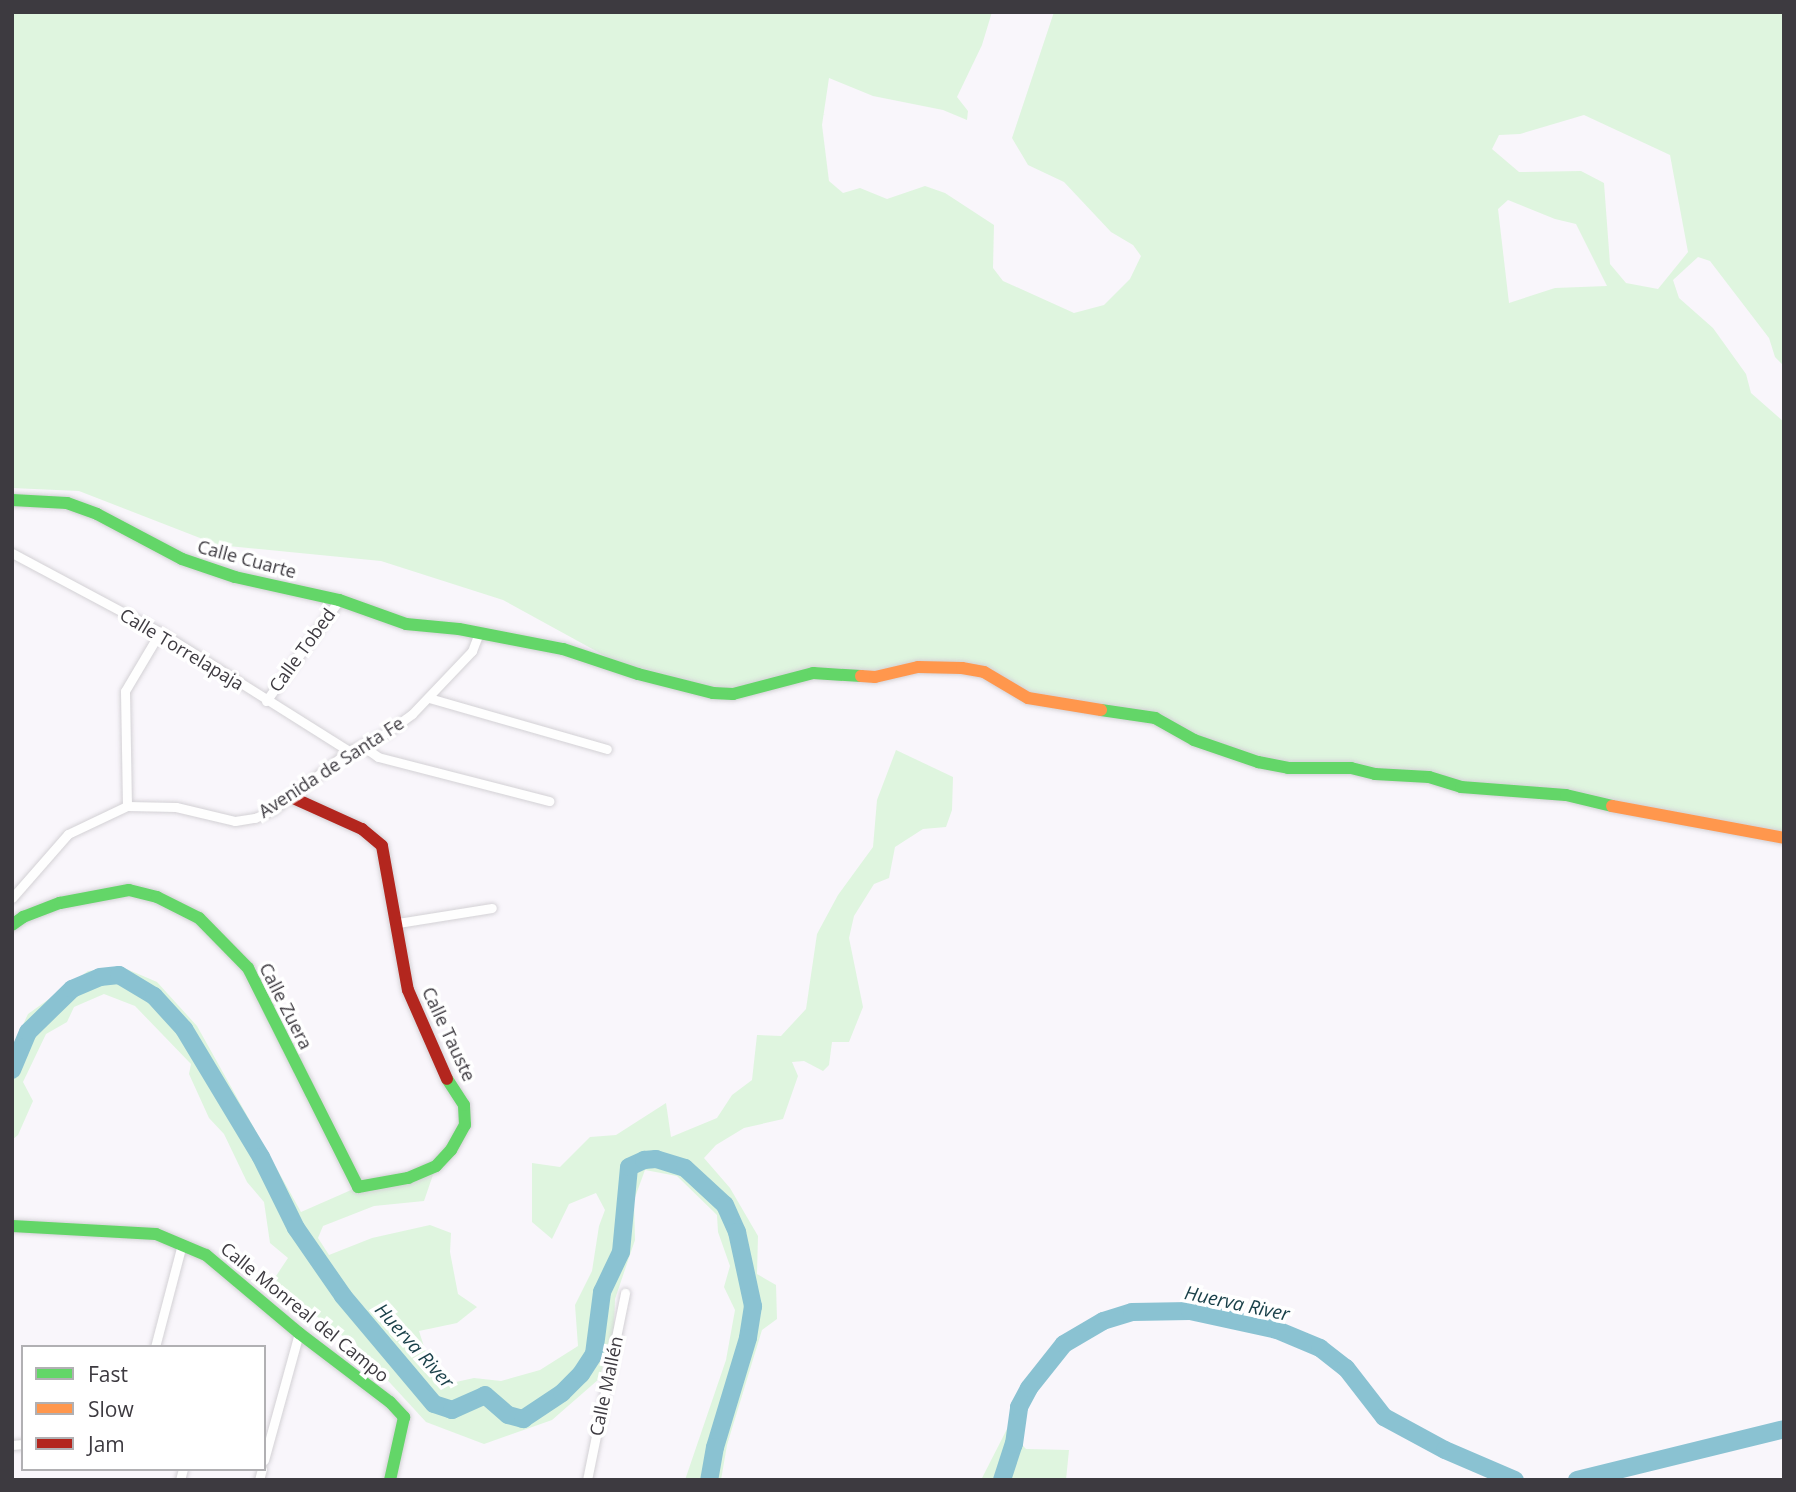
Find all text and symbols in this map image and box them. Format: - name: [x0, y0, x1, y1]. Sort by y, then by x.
- street label: Calle Cuarte: [195, 535, 299, 583]
- street label: Calle Torrelapaja: [116, 603, 248, 695]
- street label: Calle Tobed: [264, 604, 340, 696]
- street label: Avenida de Santa Fe: [254, 712, 408, 822]
- street label: Calle Zuera: [255, 959, 317, 1053]
- street label: Calle Tauste: [418, 984, 480, 1084]
- street label: Calle Monreal del Campo: [217, 1237, 393, 1387]
- water label: Huerva River: [1182, 1282, 1292, 1326]
- water label: Huerva River: [370, 1299, 458, 1393]
- street label: Calle Mallén: [585, 1334, 627, 1438]
- legend: [21, 1345, 266, 1471]
- text: Fast: [88, 1360, 128, 1388]
- text: Slow: [88, 1395, 134, 1423]
- text: Jam: [88, 1430, 125, 1458]

